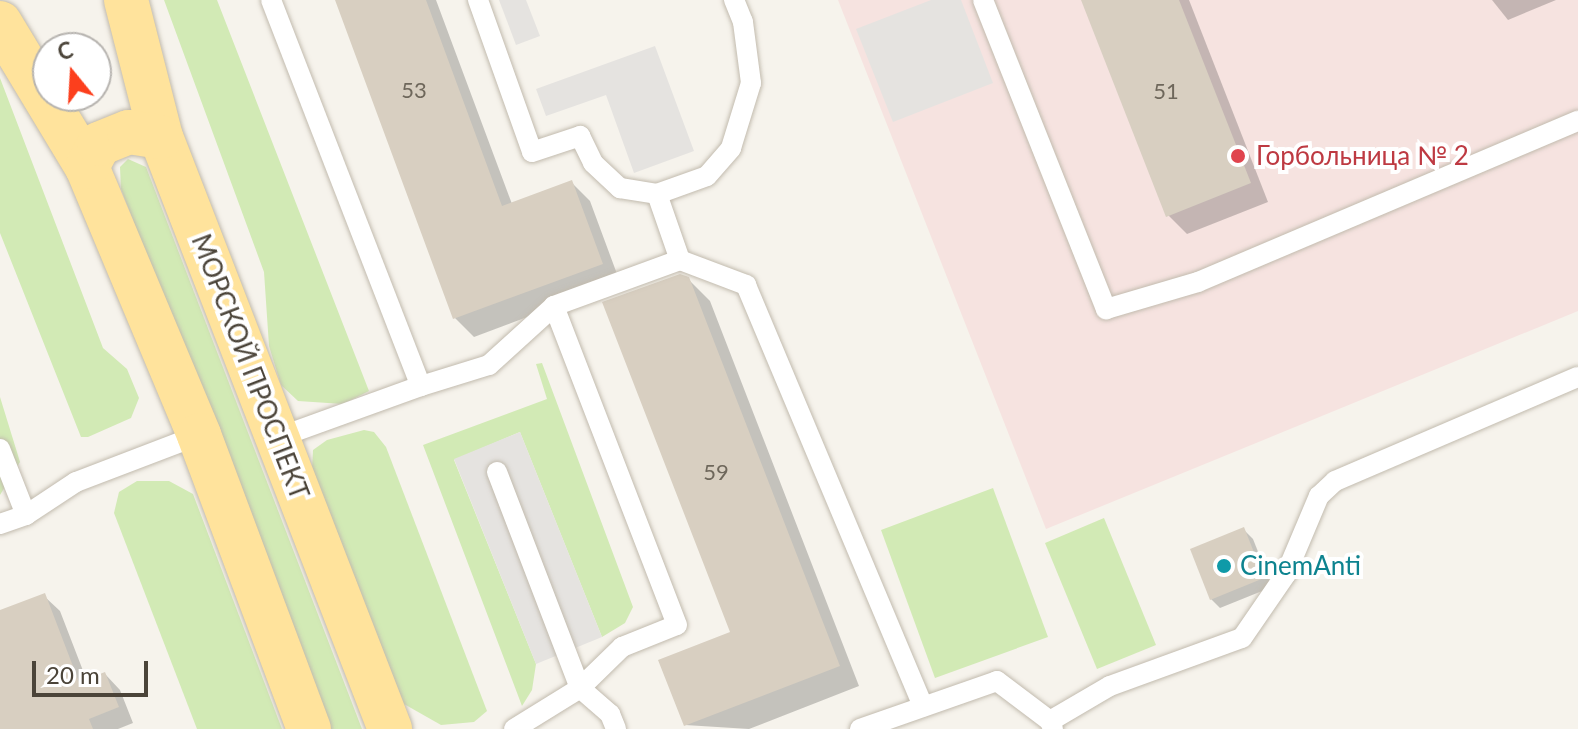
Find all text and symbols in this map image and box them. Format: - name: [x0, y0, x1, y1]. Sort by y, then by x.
- north arrow: [32, 32, 112, 112]
- text: С: [54, 36, 76, 66]
- house number: 53: [401, 77, 427, 103]
- house number: 51: [1153, 78, 1179, 104]
- place label: Горбольница № 2: [1256, 140, 1469, 172]
- marker: Горбольница № 2: [1227, 145, 1249, 167]
- street label: МОРСКОЙ ПРОСПЕКТ: [185, 230, 315, 504]
- house number: 59: [703, 459, 729, 485]
- place label: CinemAnti: [1240, 550, 1361, 582]
- marker: CinemAnti: [1215, 557, 1233, 575]
- scale bar: [36, 645, 152, 695]
- text: 20 m: [46, 660, 100, 689]

